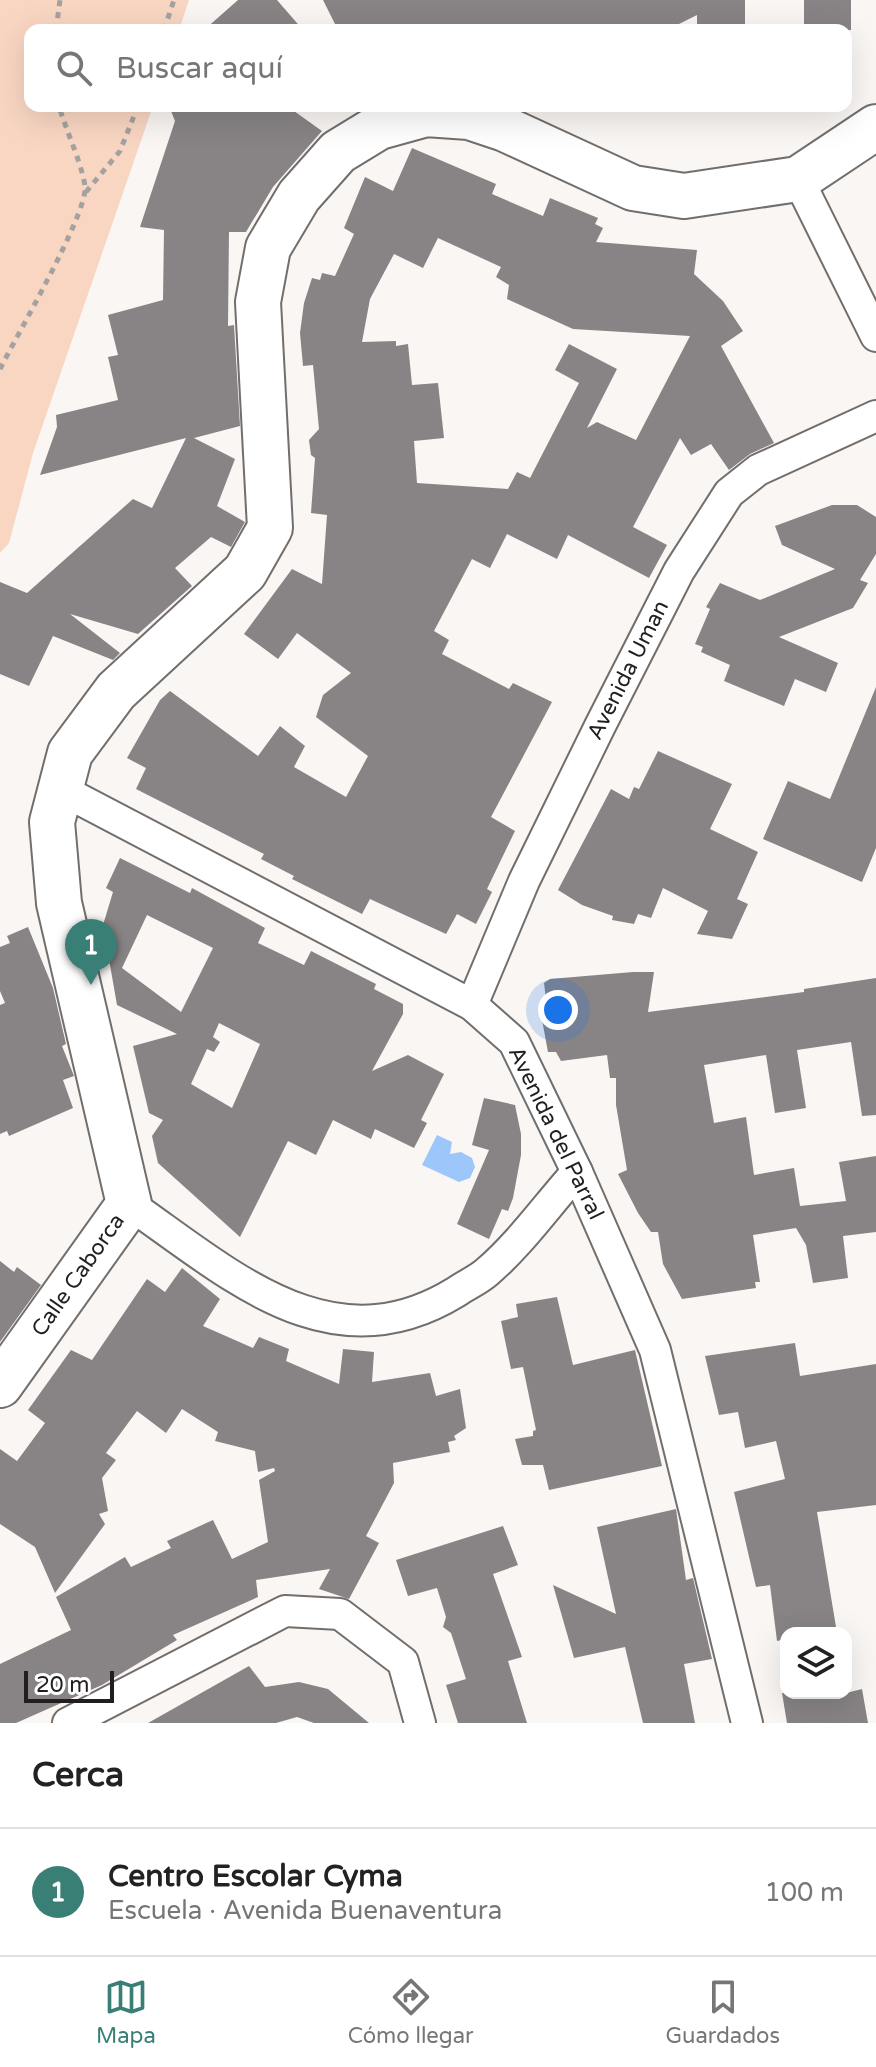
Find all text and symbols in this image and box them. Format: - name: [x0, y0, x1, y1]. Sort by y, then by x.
- search box: [24, 24, 852, 112]
- icon: search: [52, 46, 96, 90]
- text: Buscar aquí: [116, 50, 283, 87]
- street label: Avenida Uman: [582, 596, 674, 744]
- pin: 1: [65, 919, 117, 985]
- your location: [538, 990, 578, 1030]
- street label: Avenida del Parral: [503, 1042, 609, 1224]
- street label: Calle Caborca: [26, 1209, 130, 1341]
- map controls: [780, 1627, 852, 1699]
- button: layers: [780, 1627, 852, 1699]
- scale bar: [24, 1667, 114, 1703]
- text: 20 m: [36, 1672, 90, 1698]
- text: Cerca: [32, 1755, 124, 1796]
- text: Centro Escolar Cyma: [108, 1858, 403, 1895]
- text: 1: [50, 1877, 66, 1908]
- text: 100 m: [764, 1877, 844, 1908]
- text: Escuela · Avenida Buenaventura: [108, 1895, 502, 1926]
- tab: Mapa: [96, 1975, 156, 2049]
- tab: Cómo llegar: [348, 1975, 473, 2049]
- tab: Guardados: [665, 1975, 780, 2049]

